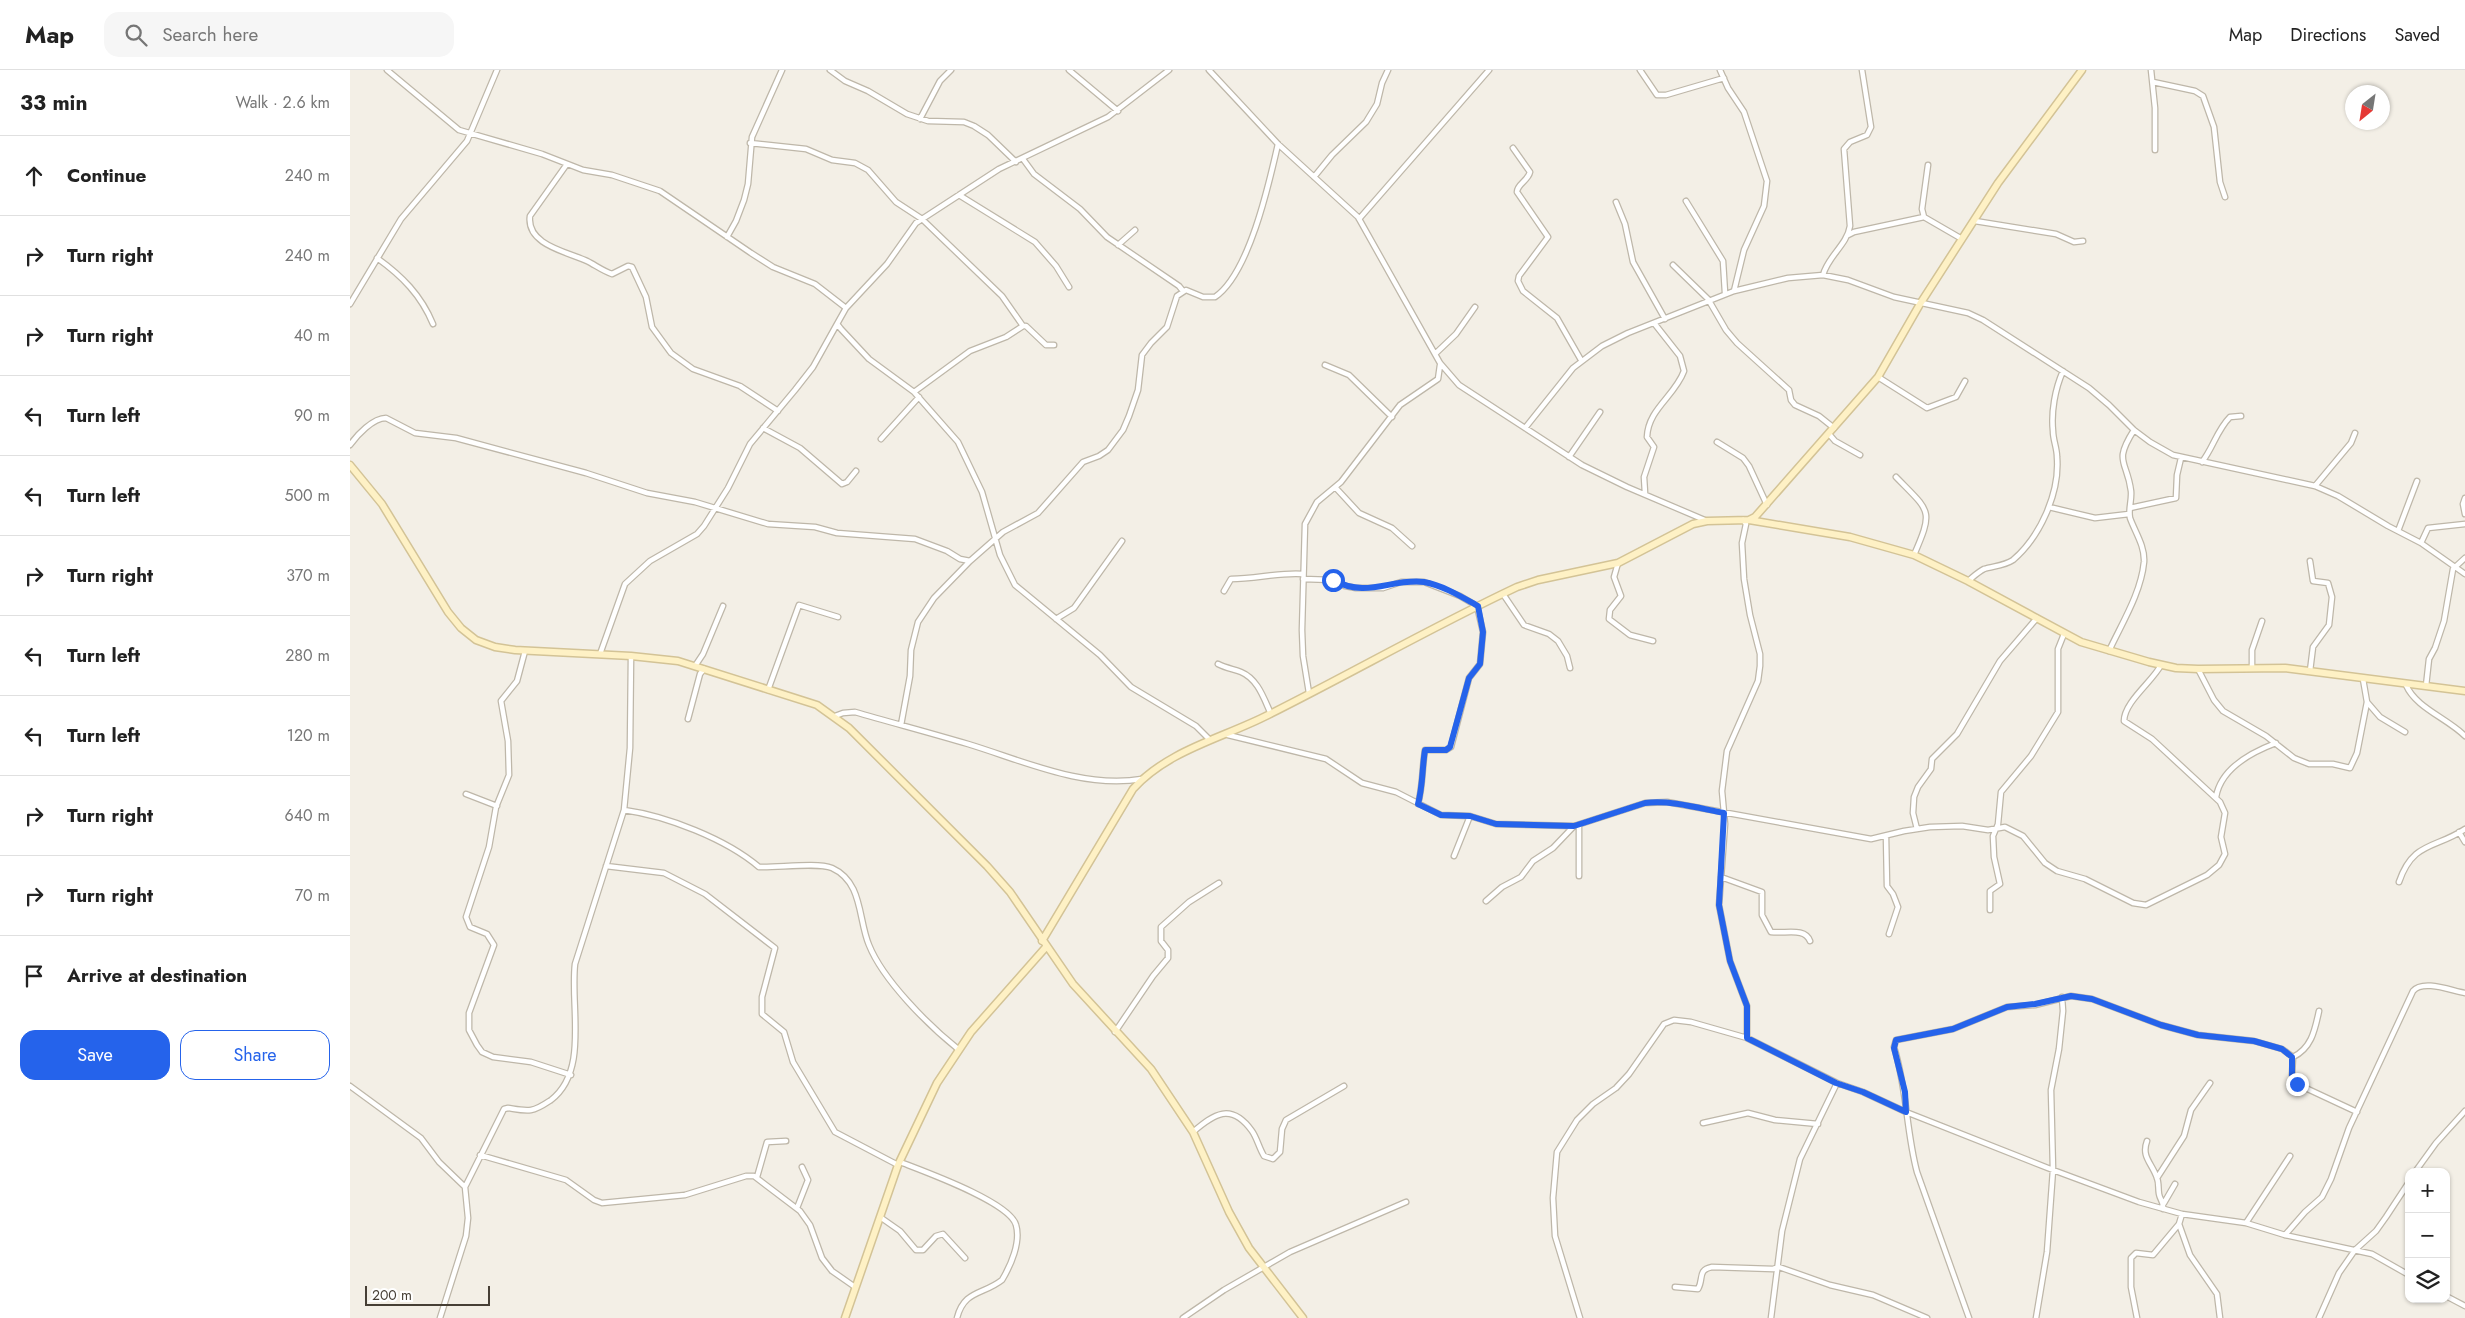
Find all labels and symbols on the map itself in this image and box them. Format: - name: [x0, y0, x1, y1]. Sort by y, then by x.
- north arrow: [2345, 85, 2390, 130]
- route start: [1322, 569, 1345, 592]
- route end: [2286, 1073, 2309, 1096]
- scale bar: [365, 1283, 490, 1306]

